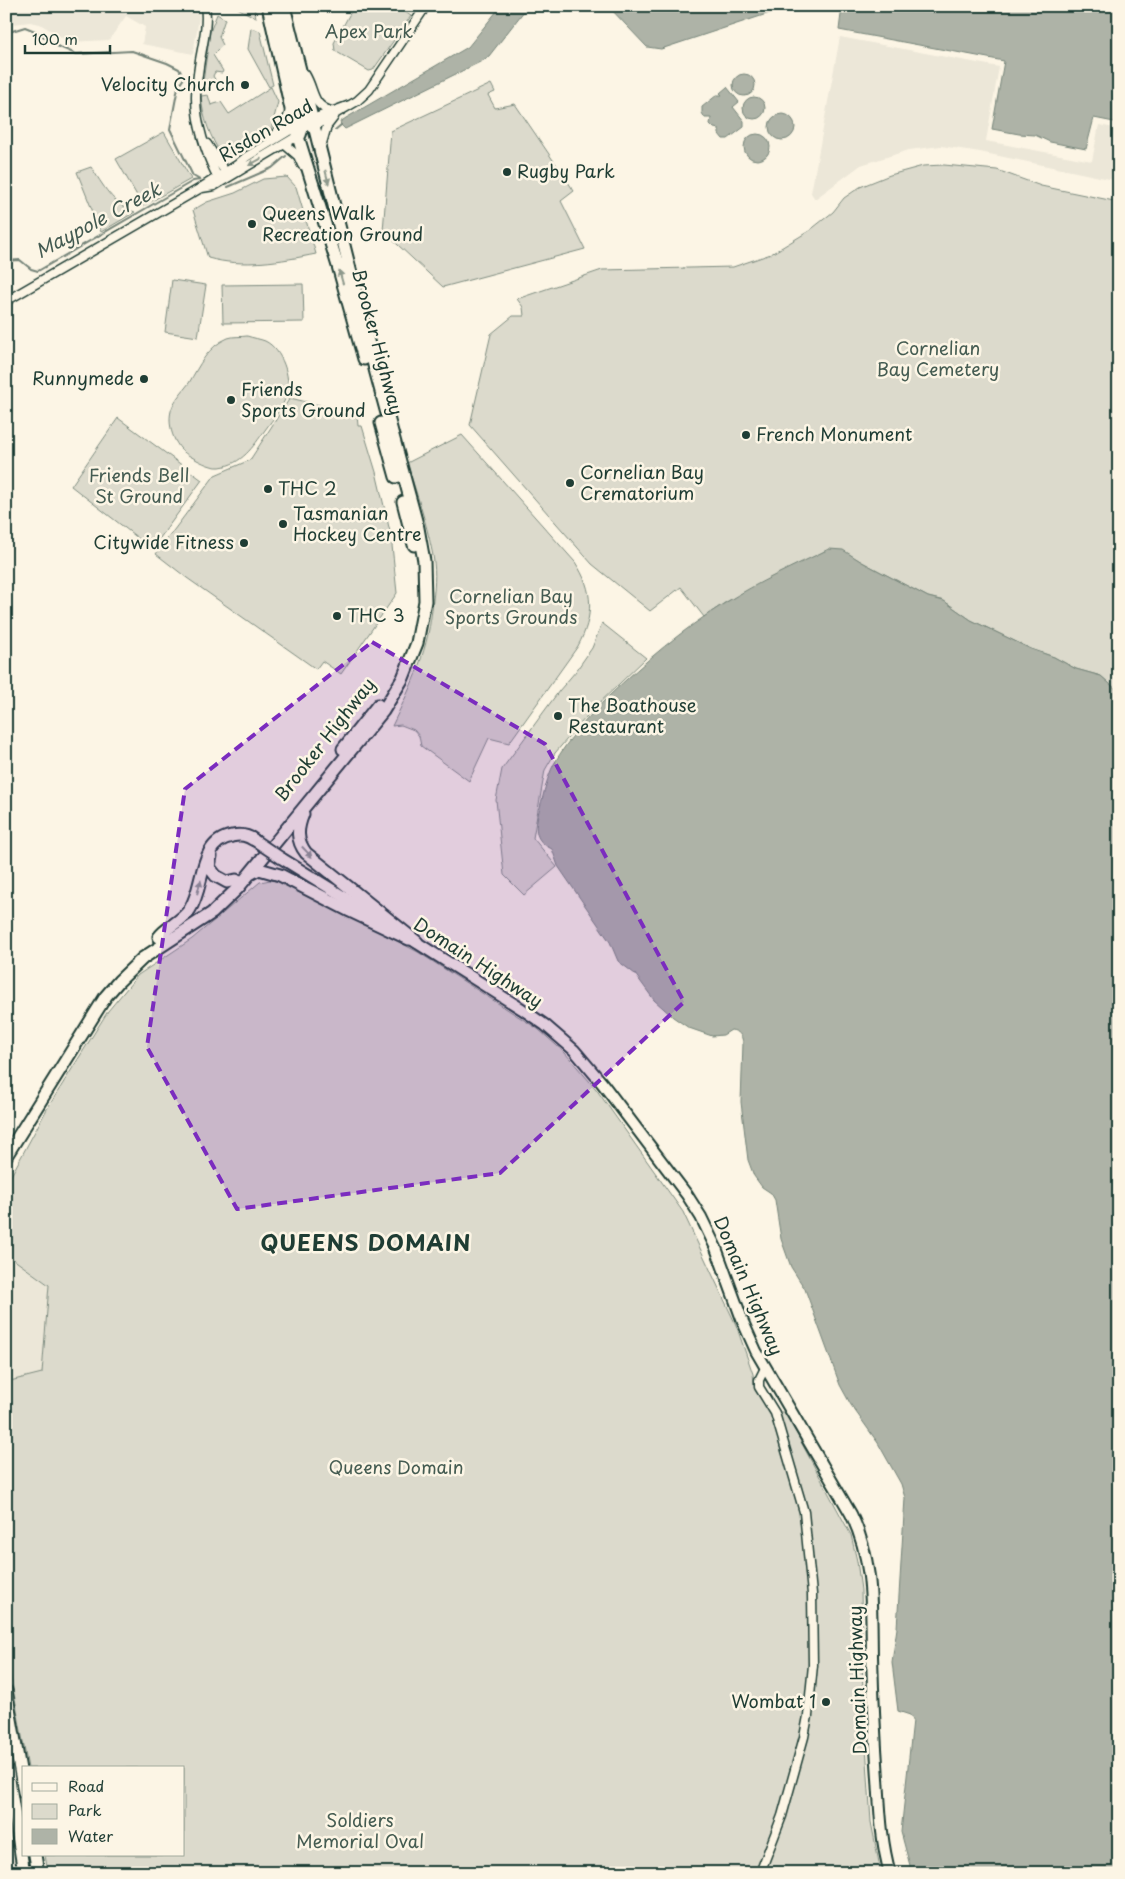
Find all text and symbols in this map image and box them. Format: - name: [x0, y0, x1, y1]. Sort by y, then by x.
- park label: Apex Park: [325, 17, 413, 44]
- scale bar: [25, 22, 110, 54]
- text: 100 m: [32, 27, 78, 50]
- place label: Velocity Church: [101, 70, 235, 97]
- marker: Velocity Church: [239, 79, 251, 91]
- street label: Risdon Road: [213, 92, 318, 168]
- place label: Rugby Park: [517, 157, 615, 184]
- one-way arrow: [248, 158, 261, 167]
- marker: Rugby Park: [501, 166, 513, 178]
- one-way arrow: [324, 169, 332, 184]
- water label: Maypole Creek: [30, 173, 167, 264]
- place label: Queens Walk Recreation Ground: [262, 199, 423, 247]
- marker: Queens Walk Recreation Ground: [246, 218, 258, 230]
- street label: Brooker Highway: [346, 265, 411, 418]
- one-way arrow: [337, 270, 345, 285]
- park label: Cornelian Bay Cemetery: [877, 334, 999, 382]
- place label: Runnymede: [32, 364, 134, 391]
- marker: Runnymede: [138, 373, 150, 385]
- place label: Friends Sports Ground: [241, 375, 366, 423]
- marker: Friends Sports Ground: [225, 394, 237, 406]
- place label: French Monument: [756, 420, 912, 447]
- marker: French Monument: [740, 429, 752, 441]
- place label: Cornelian Bay Crematorium: [580, 458, 704, 506]
- park label: Friends Bell St Ground: [89, 461, 189, 509]
- place label: THC 2: [278, 474, 337, 501]
- marker: Cornelian Bay Crematorium: [564, 477, 576, 489]
- marker: THC 2: [262, 483, 274, 495]
- place label: Tasmanian Hockey Centre: [293, 499, 422, 547]
- marker: Tasmanian Hockey Centre: [277, 518, 289, 530]
- place label: Citywide Fitness: [93, 528, 234, 555]
- marker: Citywide Fitness: [238, 537, 250, 549]
- park label: Cornelian Bay Sports Grounds: [445, 582, 577, 630]
- place label: THC 3: [347, 601, 405, 628]
- marker: THC 3: [331, 610, 343, 622]
- street label: Brooker Highway: [267, 671, 381, 807]
- place label: The Boathouse Restaurant: [568, 691, 697, 739]
- marker: The Boathouse Restaurant: [552, 710, 564, 722]
- one-way arrow: [301, 846, 313, 858]
- one-way arrow: [195, 880, 203, 895]
- street label: Domain Highway: [409, 910, 549, 1014]
- street label: Domain Highway: [708, 1212, 791, 1359]
- district label: QUEENS DOMAIN: [261, 1225, 471, 1258]
- park label: Queens Domain: [328, 1453, 464, 1480]
- street label: Domain Highway: [840, 1605, 873, 1755]
- place label: Wombat 1: [731, 1687, 816, 1714]
- marker: Wombat 1: [820, 1696, 832, 1708]
- legend: [22, 1766, 185, 1856]
- text: Road: [68, 1774, 104, 1797]
- text: Park: [68, 1798, 102, 1821]
- park label: Soldiers Memorial Oval: [296, 1806, 424, 1854]
- text: Water: [68, 1824, 113, 1847]

